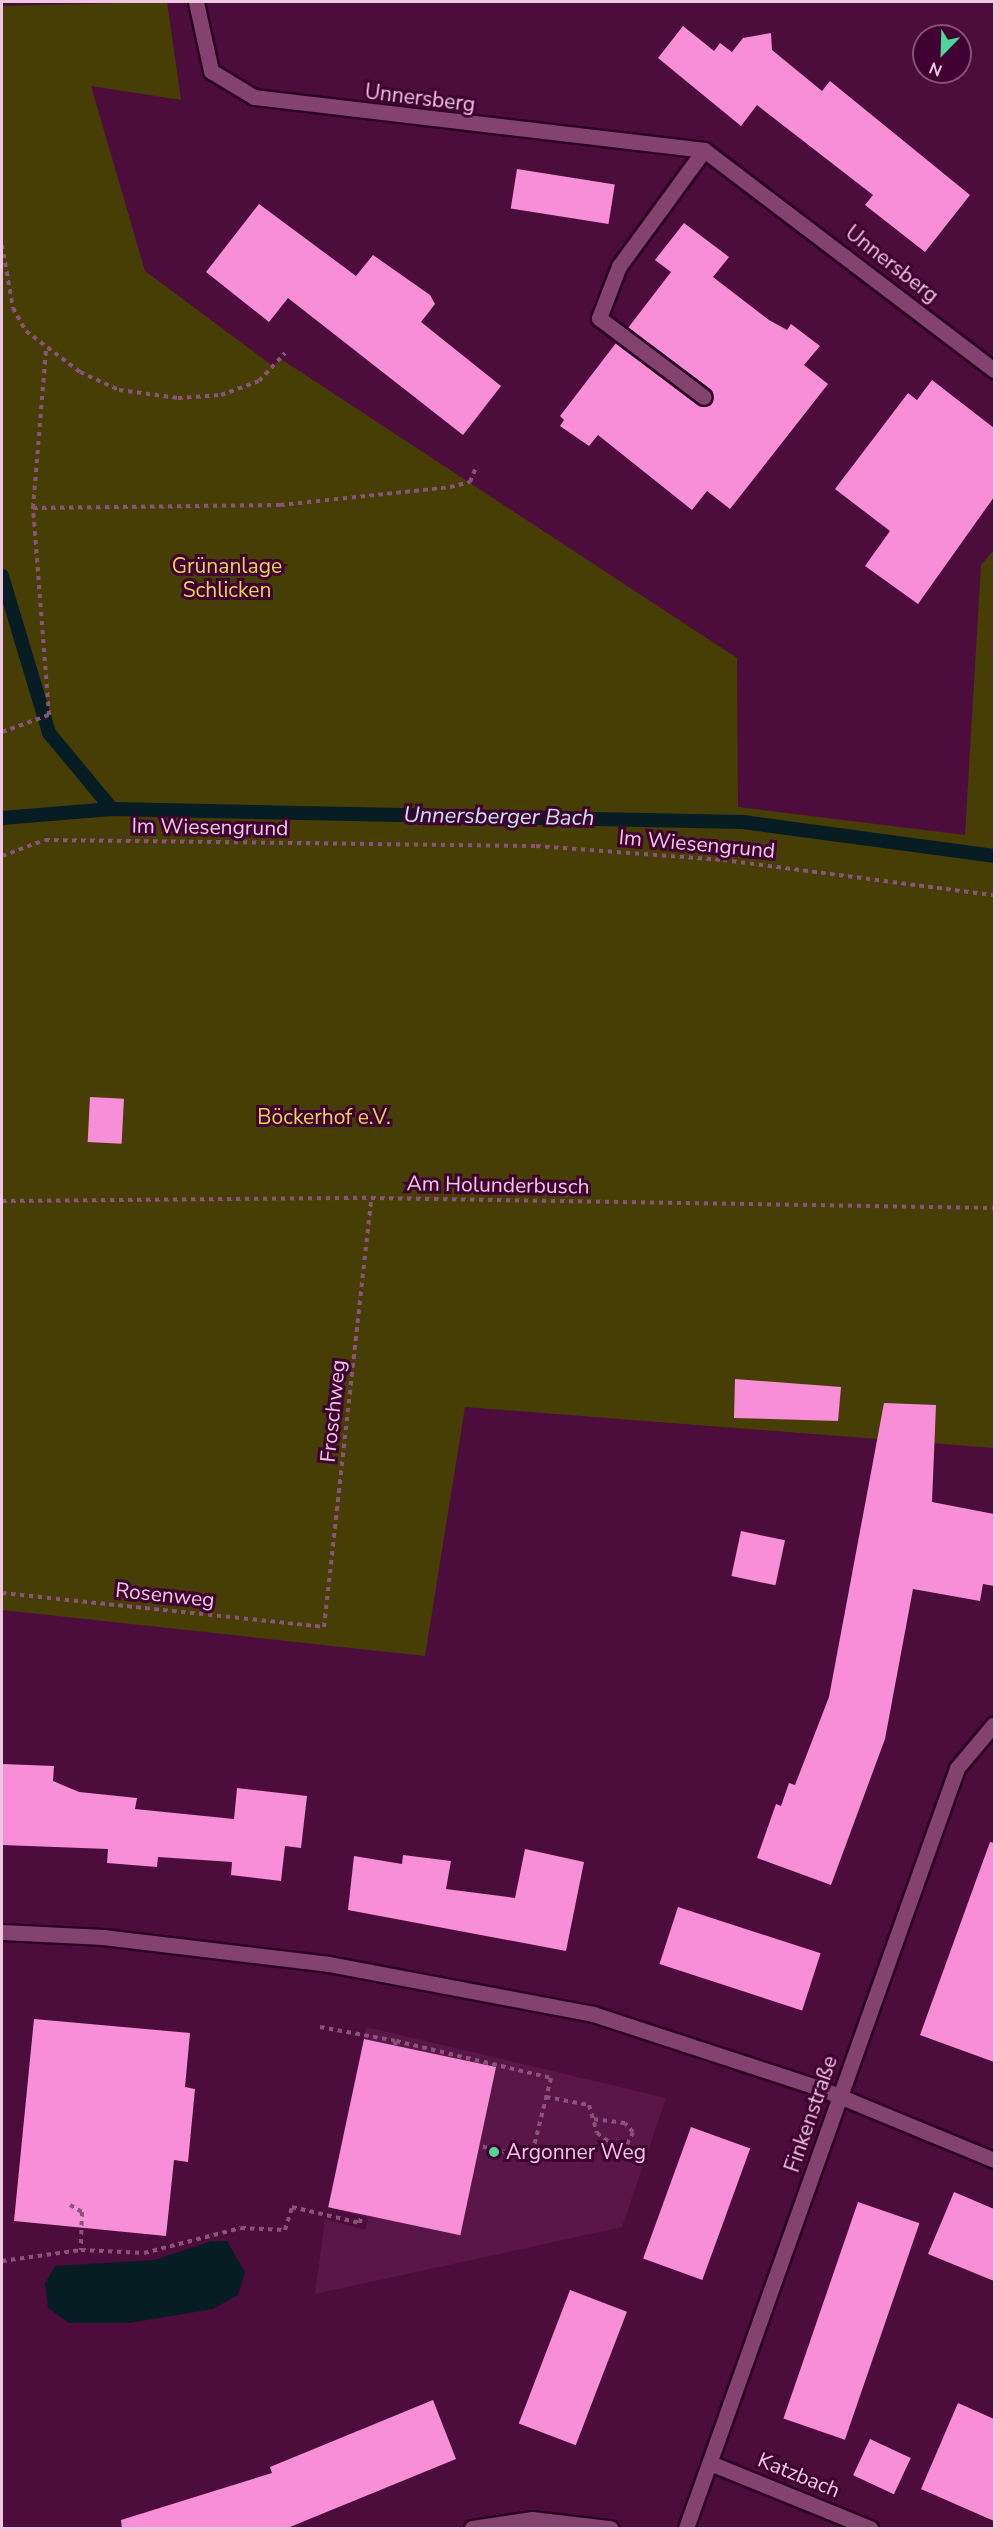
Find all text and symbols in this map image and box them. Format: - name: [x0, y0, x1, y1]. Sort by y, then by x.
- north arrow: [912, 24, 972, 84]
- text: N: [926, 56, 946, 81]
- street label: Unnersberg: [363, 79, 477, 117]
- street label: Unnersberg: [841, 220, 943, 308]
- park label: Grünanlage Schlicken: [172, 553, 282, 603]
- water label: Unnersberger Bach: [403, 802, 595, 832]
- street label: Im Wiesengrund: [131, 813, 289, 841]
- street label: Im Wiesengrund: [618, 825, 776, 863]
- park label: Böckerhof e.V.: [257, 1104, 391, 1130]
- street label: Am Holunderbusch: [406, 1171, 590, 1199]
- street label: Froschweg: [315, 1358, 351, 1464]
- street label: Rosenweg: [114, 1577, 216, 1613]
- street label: Finkenstraße: [779, 2052, 843, 2176]
- place label: Argonner Weg: [506, 2139, 646, 2165]
- marker: Argonner Weg: [487, 2145, 501, 2159]
- street label: Katzbach: [754, 2447, 844, 2503]

